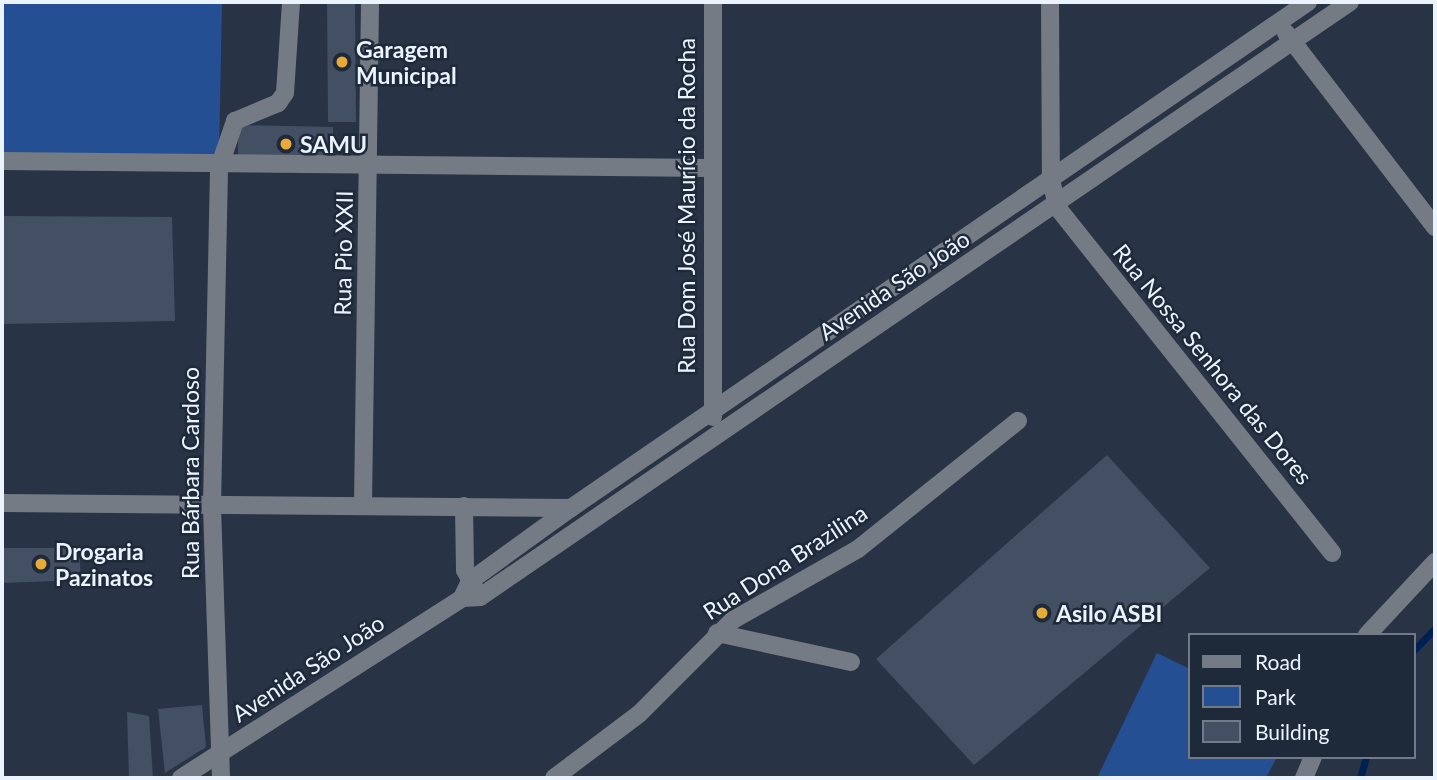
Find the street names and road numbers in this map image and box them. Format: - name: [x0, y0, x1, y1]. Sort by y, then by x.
- street label: Rua Dom José Maurício da Rocha: [672, 38, 700, 374]
- street label: Rua Pio XXII: [328, 190, 358, 316]
- street label: Avenida São João: [813, 224, 975, 346]
- street label: Rua Nossa Senhora das Dores: [1108, 238, 1318, 490]
- street label: Rua Bárbara Cardoso: [176, 367, 204, 579]
- street label: Rua Dona Brazilina: [698, 499, 872, 625]
- street label: Avenida São João: [227, 608, 389, 728]

